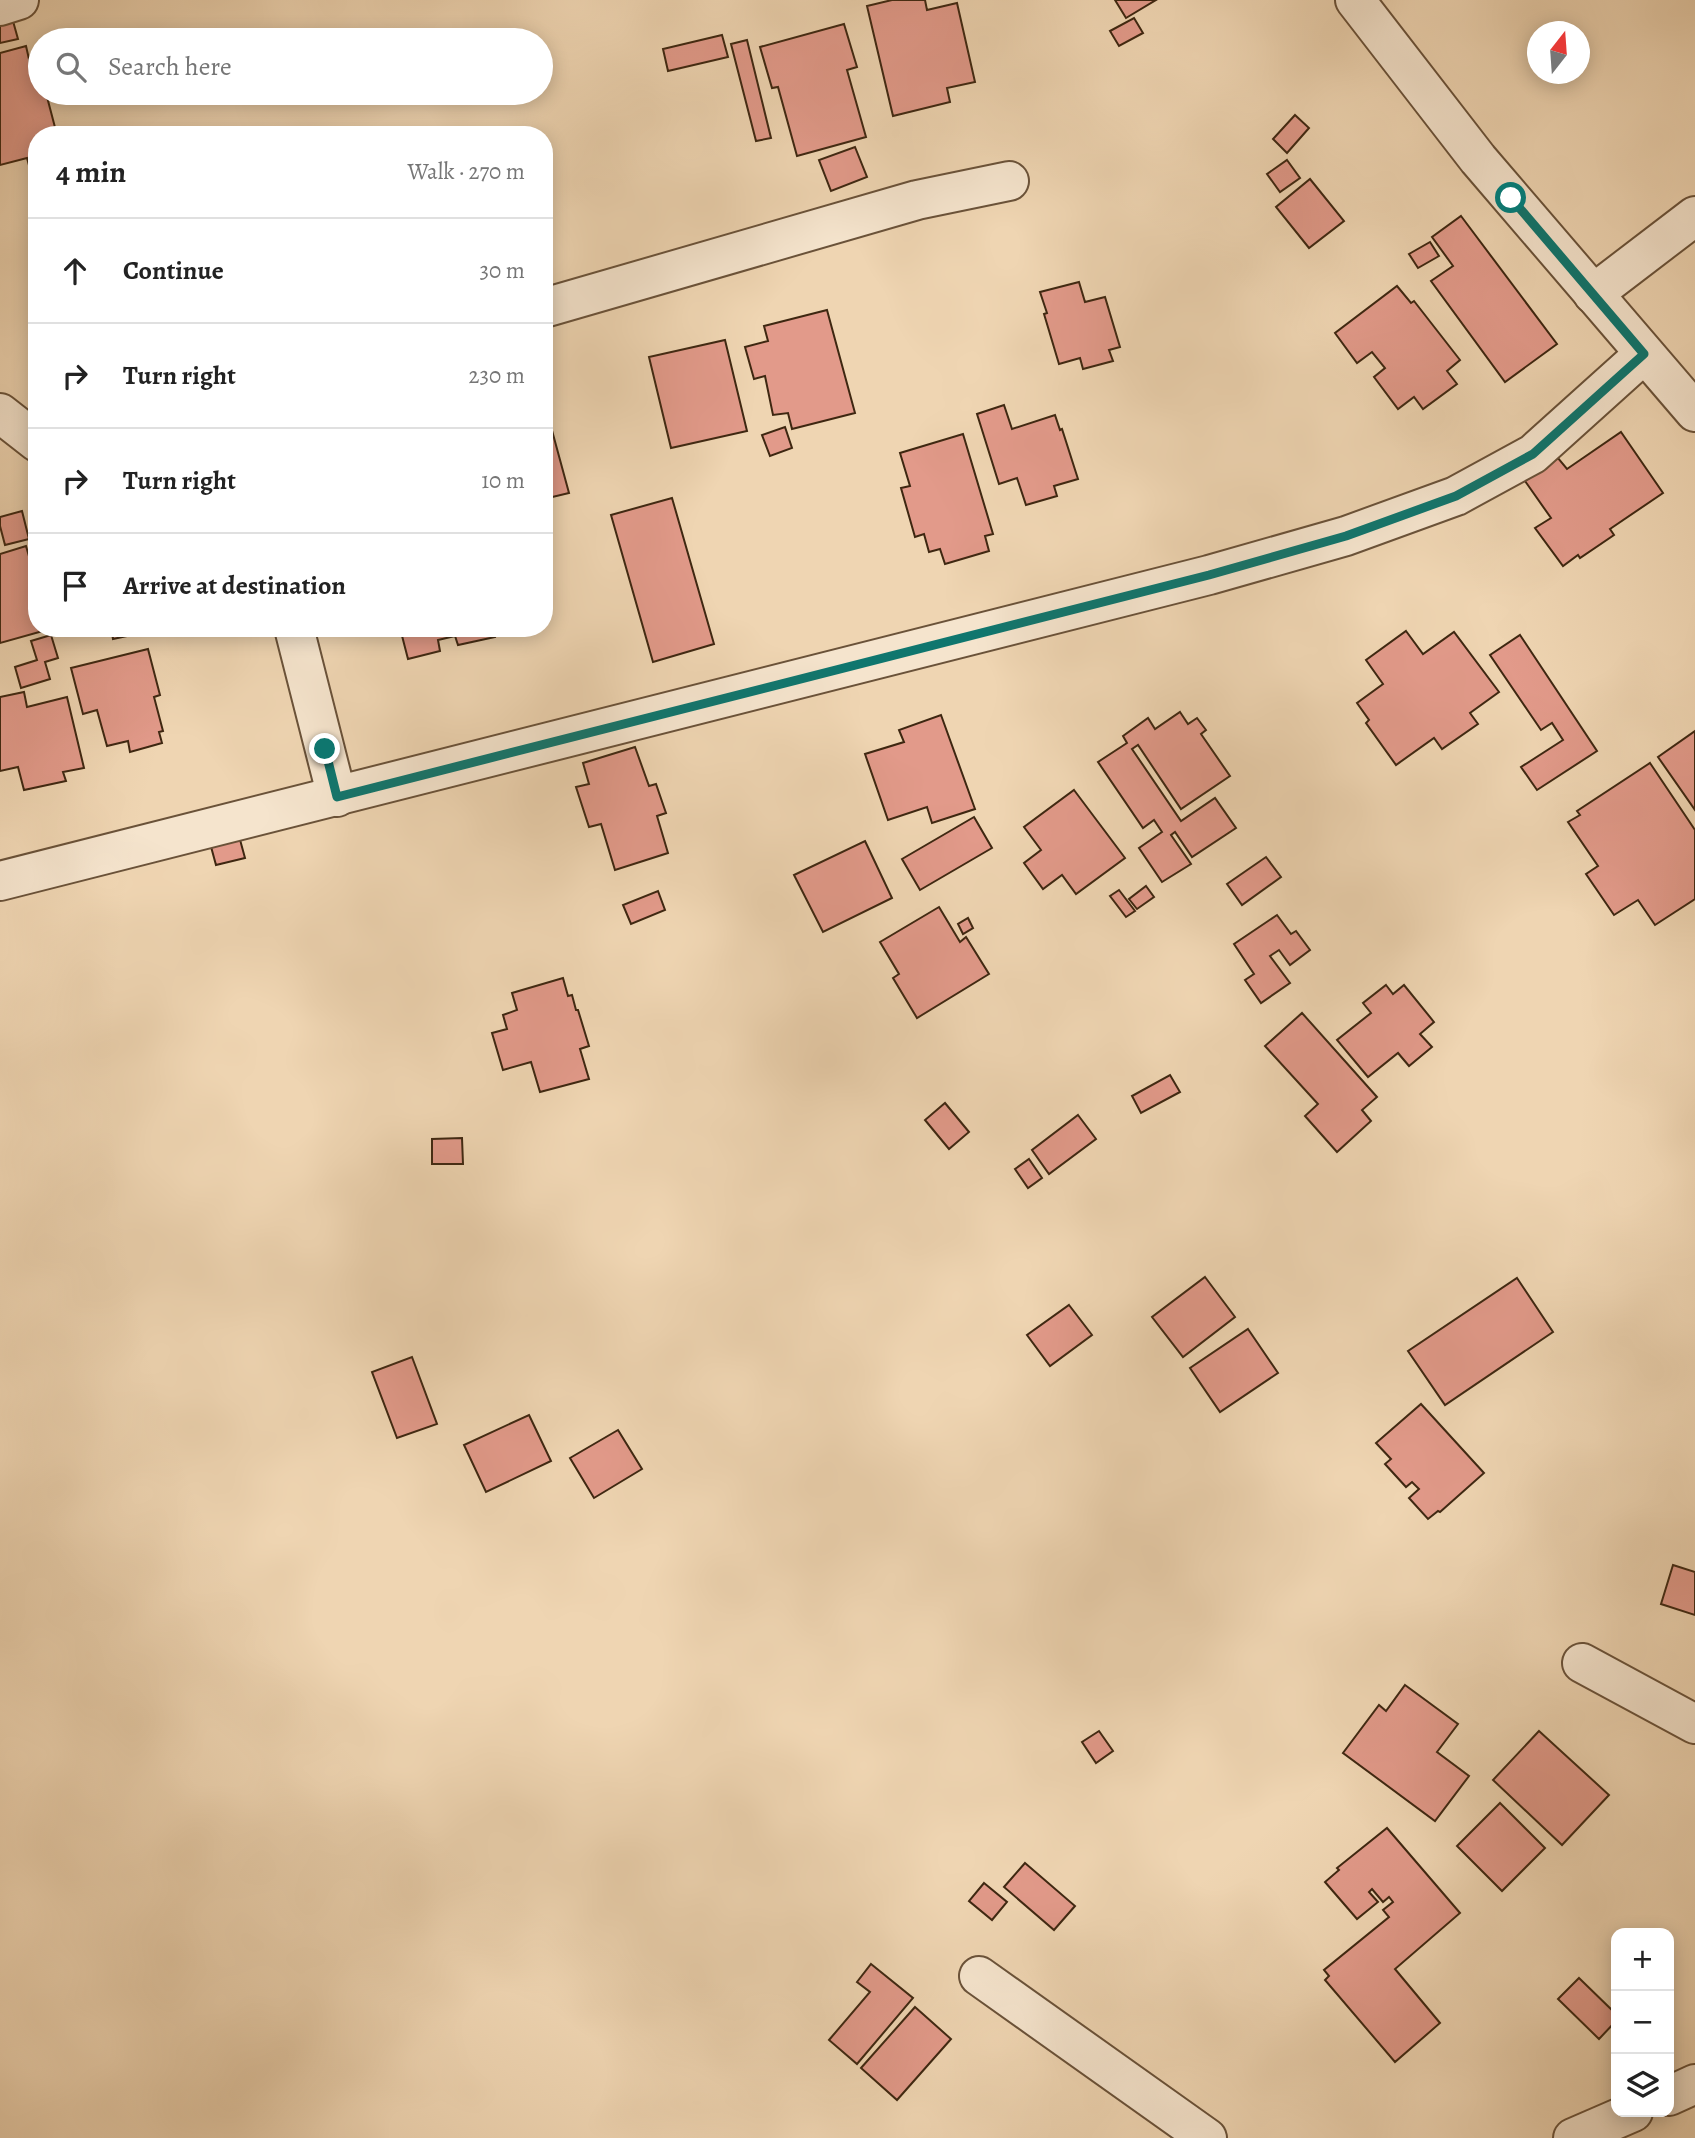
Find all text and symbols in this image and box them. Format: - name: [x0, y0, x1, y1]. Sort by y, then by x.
- north arrow: [1527, 21, 1590, 84]
- search box: [28, 28, 553, 105]
- icon: search: [52, 48, 90, 86]
- text: Search here: [108, 49, 232, 84]
- text: 4 min: [56, 152, 126, 192]
- text: Walk · 270 m: [407, 156, 525, 187]
- route start: [1495, 182, 1526, 213]
- icon: ahead: [56, 252, 94, 290]
- text: Continue: [123, 253, 224, 288]
- text: 30 m: [479, 255, 525, 286]
- icon: right: [56, 357, 94, 395]
- text: Turn right: [123, 358, 236, 393]
- text: 230 m: [469, 360, 525, 391]
- icon: right: [56, 462, 94, 500]
- text: Turn right: [123, 463, 236, 498]
- text: 10 m: [481, 465, 525, 496]
- icon: arrive: [56, 567, 94, 605]
- text: Arrive at destination: [123, 568, 346, 603]
- route end: [309, 733, 340, 764]
- map controls: [1611, 1928, 1674, 2117]
- button: +: [1611, 1928, 1674, 1991]
- button: −: [1611, 1991, 1674, 2054]
- button: layers: [1611, 2054, 1674, 2117]

